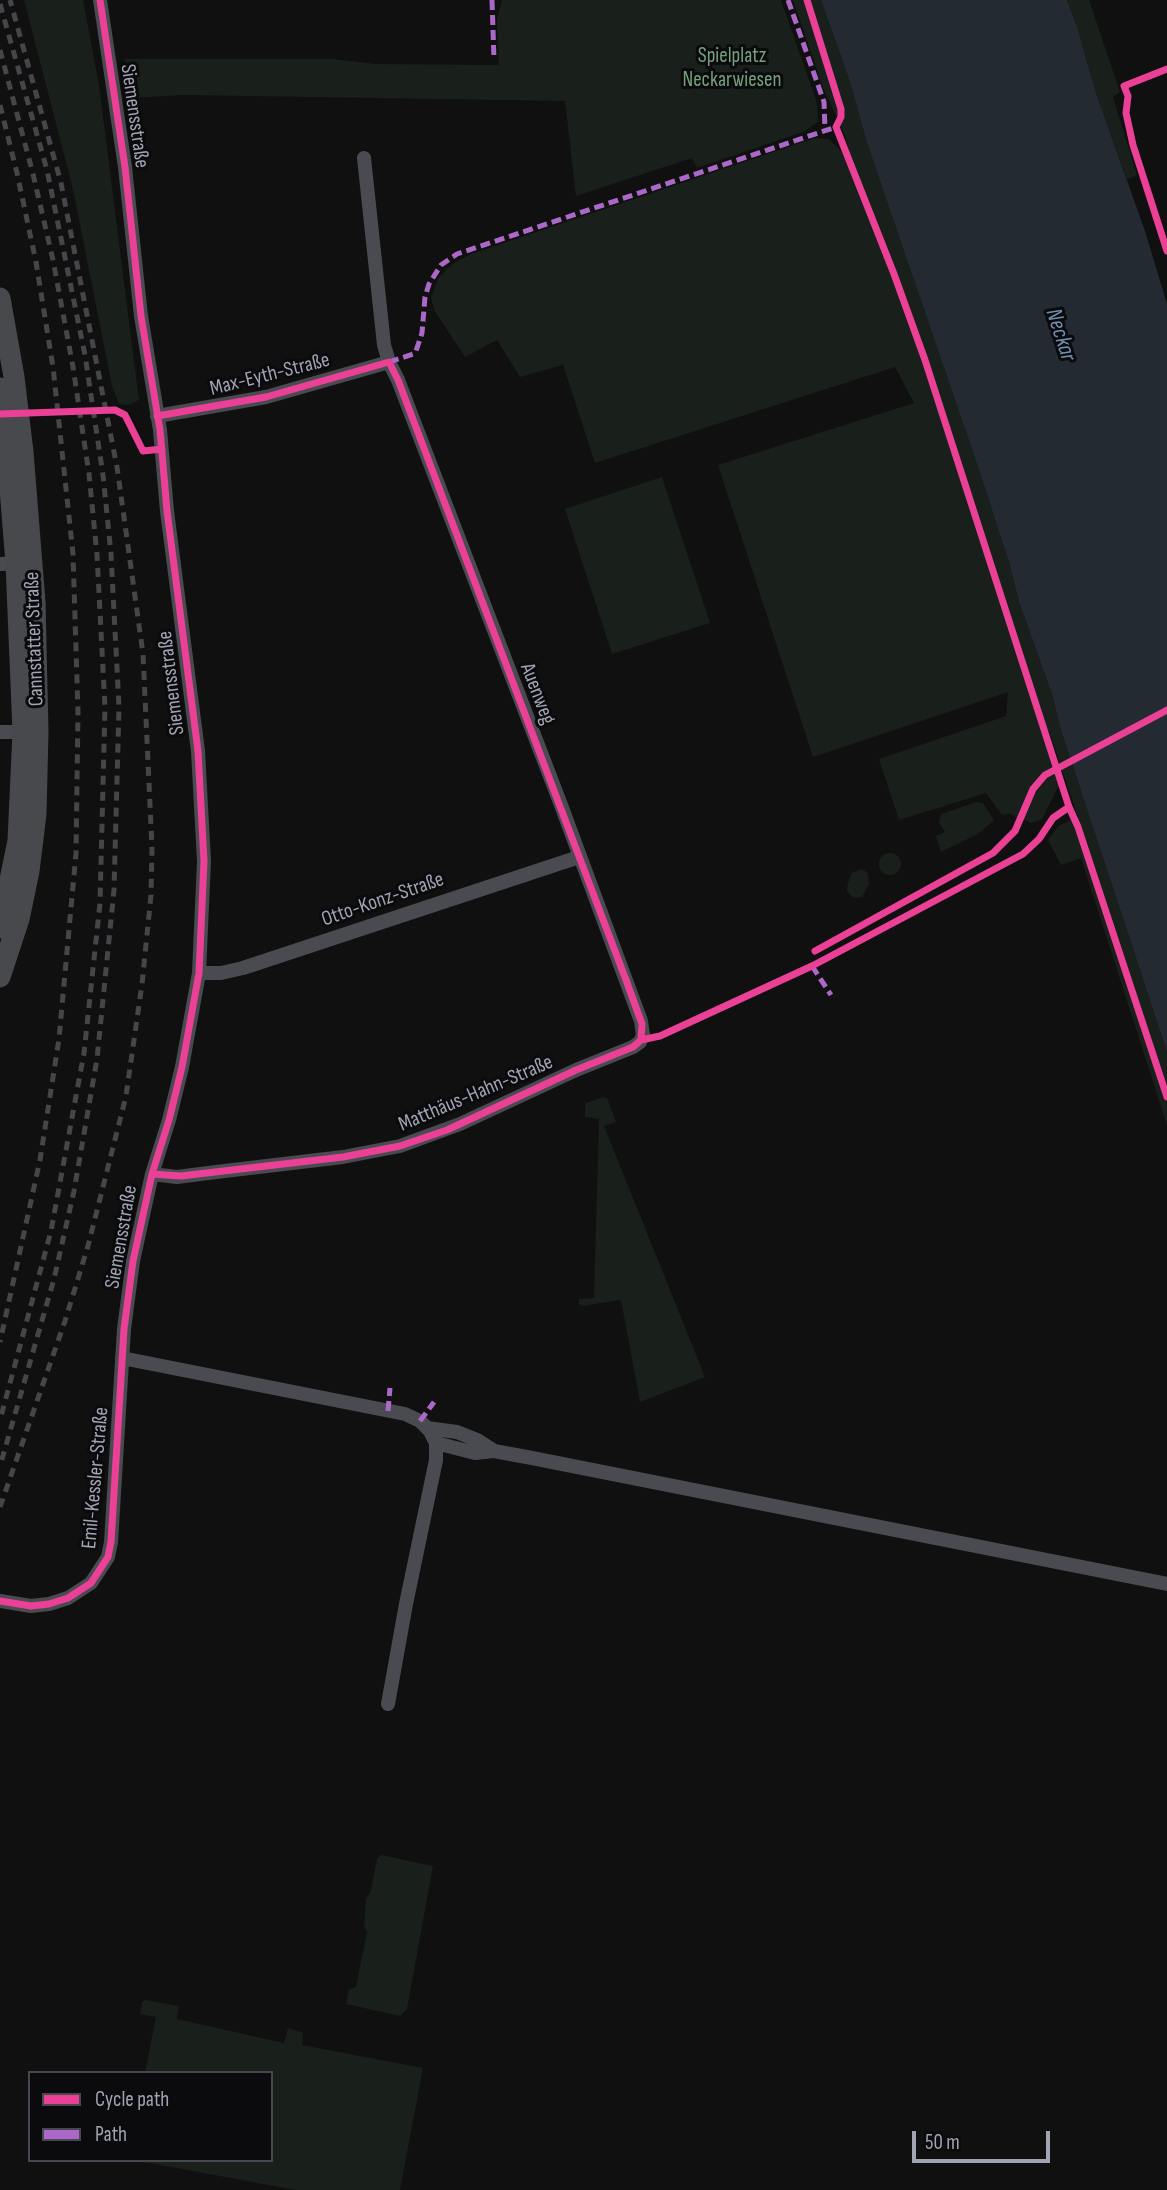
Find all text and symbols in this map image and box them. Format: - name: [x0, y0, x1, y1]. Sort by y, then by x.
- park label: Spielplatz Neckarwiesen: [682, 44, 782, 94]
- street label: Siemensstraße: [114, 62, 154, 170]
- water label: Neckar: [1039, 305, 1081, 365]
- street label: Max-Eyth-Straße: [208, 348, 332, 402]
- street label: Cannstatter Straße: [20, 571, 50, 707]
- street label: Siemensstraße: [153, 630, 191, 736]
- street label: Auenweg: [514, 660, 560, 728]
- street label: Otto-Konz-Straße: [319, 867, 447, 933]
- street label: Matthäus-Hahn-Straße: [395, 1050, 557, 1138]
- street label: Siemensstraße: [101, 1183, 143, 1291]
- street label: Emil-Kessler-Straße: [77, 1406, 115, 1550]
- legend: [28, 2071, 273, 2162]
- text: Cycle path: [95, 2087, 169, 2112]
- scale bar: [915, 2116, 1053, 2160]
- text: Path: [95, 2122, 127, 2147]
- text: 50 m: [925, 2130, 960, 2155]

